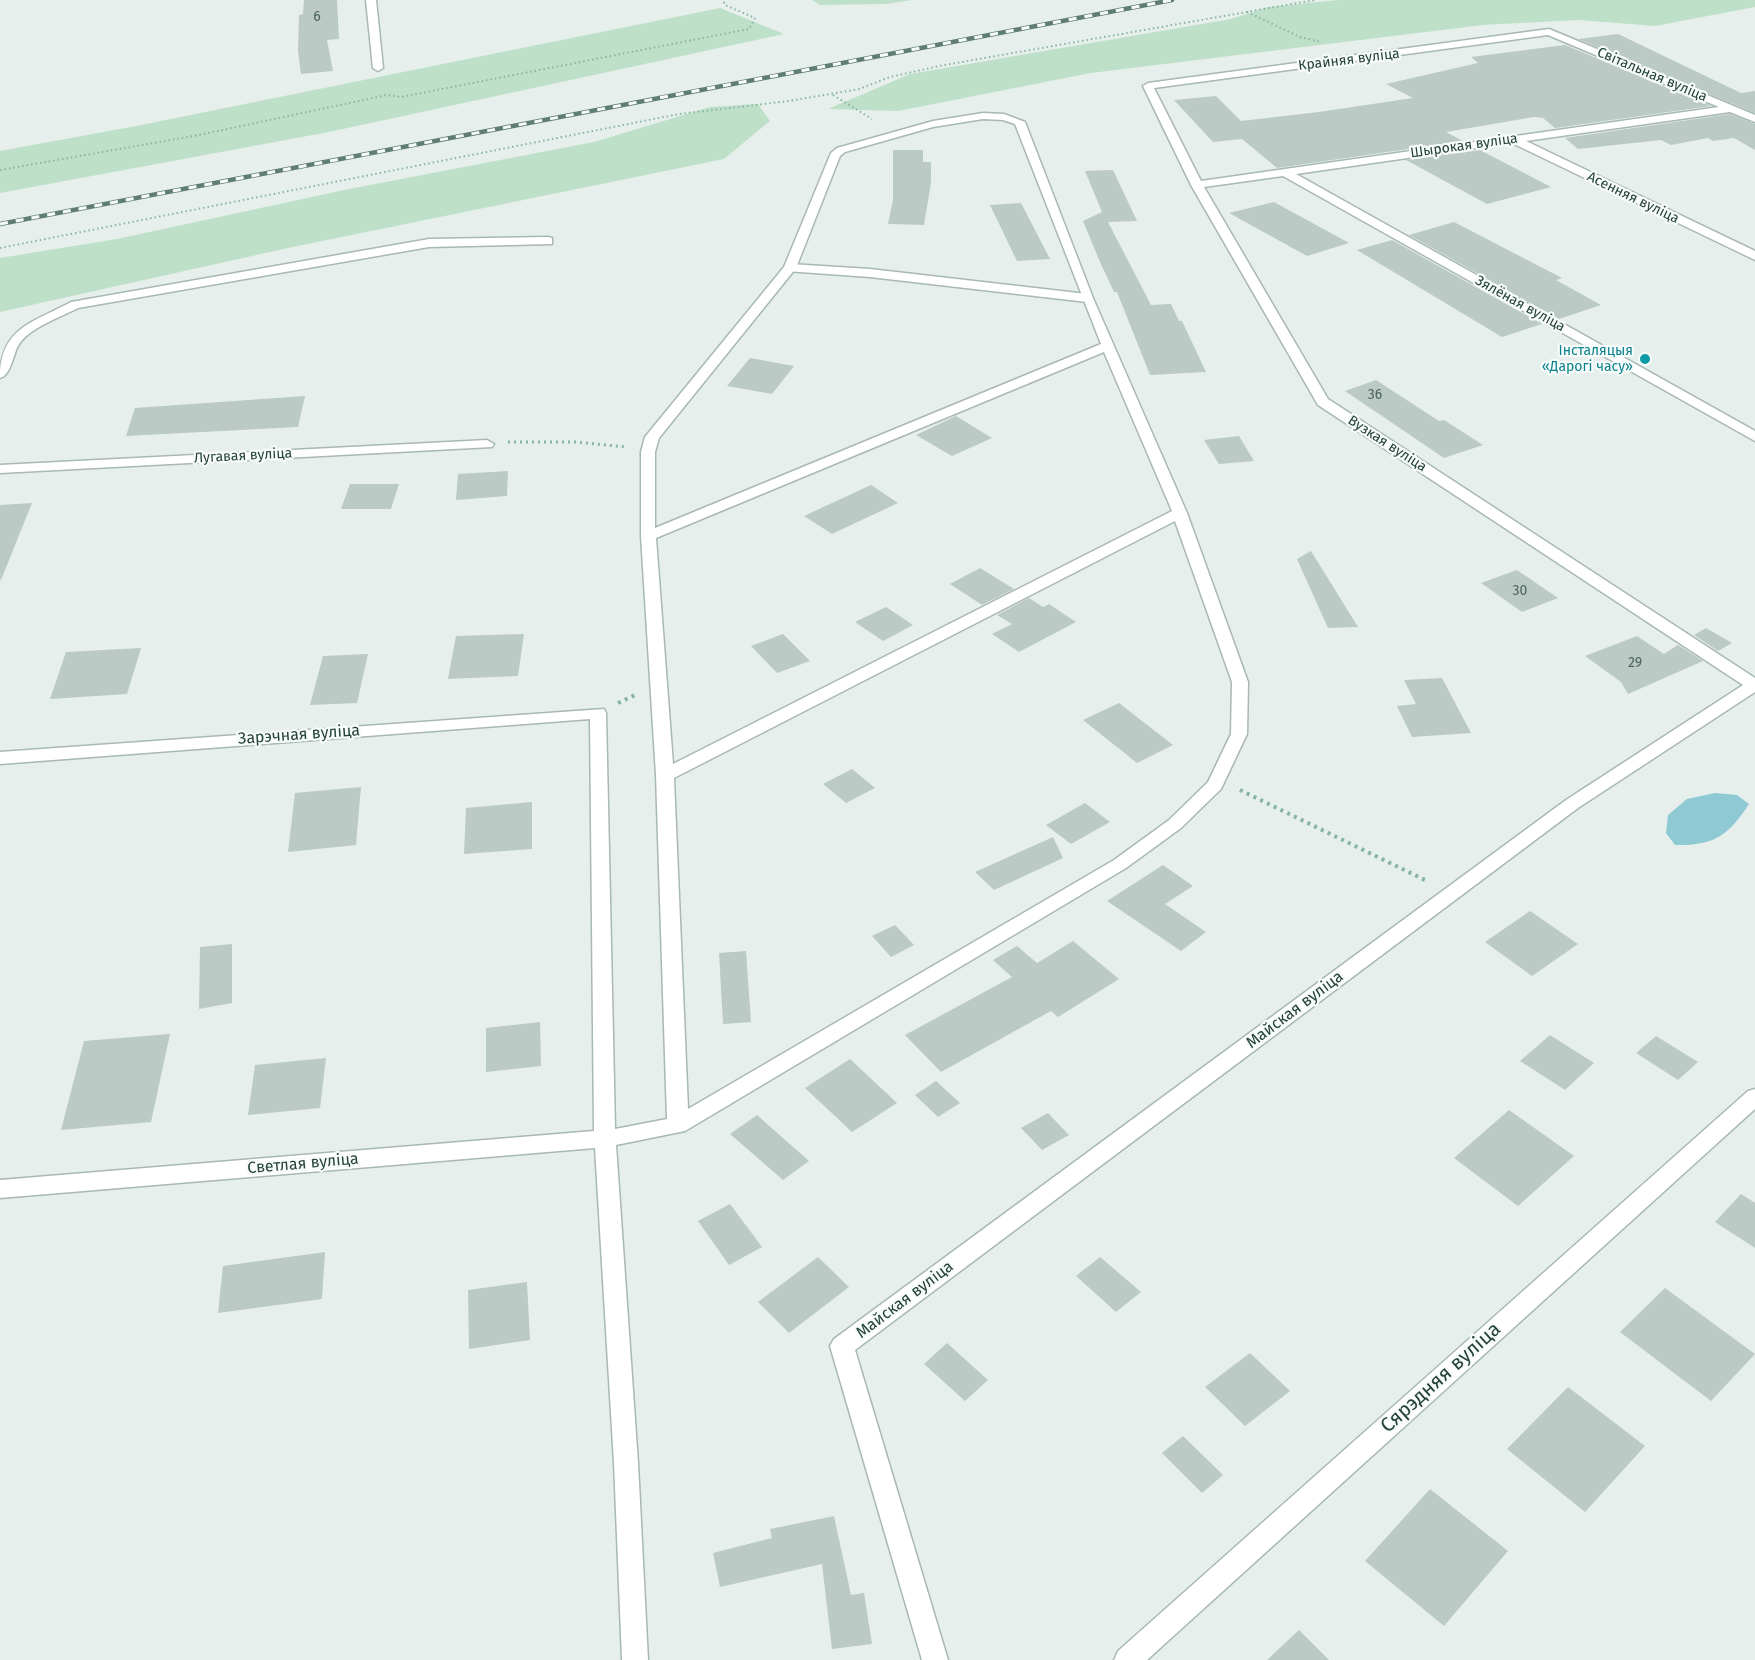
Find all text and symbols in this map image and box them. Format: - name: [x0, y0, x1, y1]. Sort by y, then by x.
- house number: 6: [313, 9, 321, 25]
- street label: Світальная вуліца: [1595, 44, 1709, 106]
- street label: Крайняя вуліца: [1297, 45, 1401, 75]
- street label: Шырокая вуліца: [1409, 130, 1519, 162]
- street label: Асенняя вуліца: [1584, 169, 1682, 227]
- street label: Зялёная вуліца: [1472, 272, 1568, 336]
- place label: Інсталяцыя «Дарогі часу»: [1542, 343, 1633, 376]
- marker: Інсталяцыя «Дарогі часу»: [1638, 352, 1652, 366]
- house number: 36: [1368, 387, 1382, 403]
- street label: Вузкая вуліца: [1344, 412, 1430, 476]
- street label: Лугавая вуліца: [194, 445, 292, 467]
- house number: 30: [1513, 583, 1527, 599]
- house number: 29: [1628, 655, 1642, 671]
- street label: Зарэчная вуліца: [237, 721, 361, 749]
- street label: Майская вуліца: [1243, 967, 1347, 1053]
- street label: Светлая вуліца: [247, 1150, 359, 1178]
- street label: Майская вуліца: [853, 1257, 957, 1343]
- street label: Сярэдняя вуліца: [1376, 1318, 1506, 1438]

